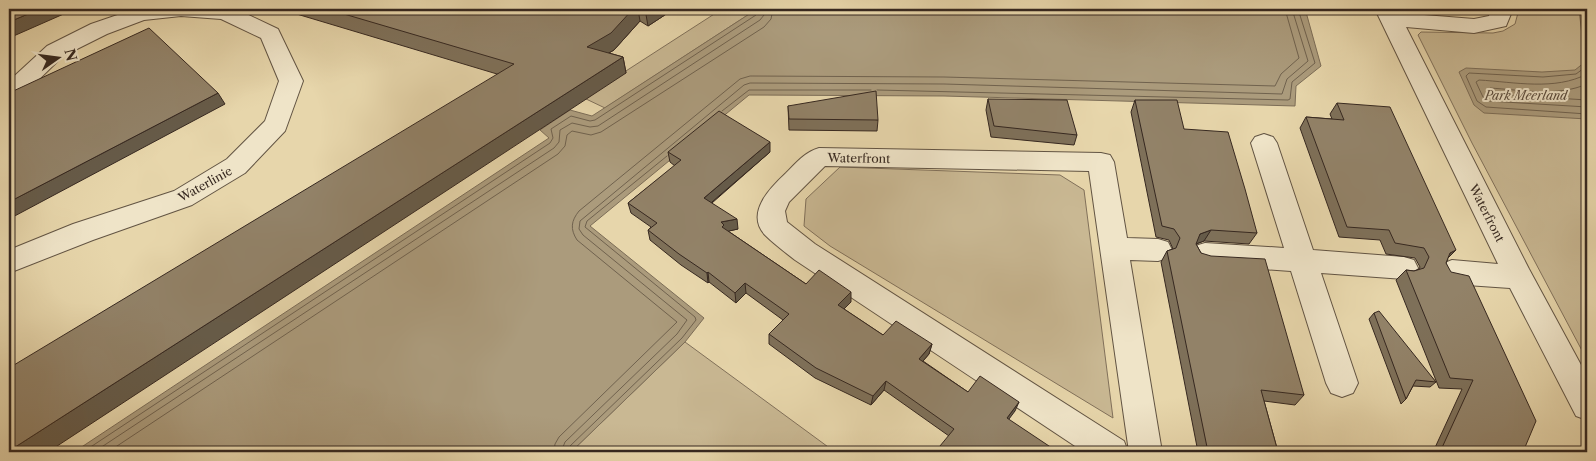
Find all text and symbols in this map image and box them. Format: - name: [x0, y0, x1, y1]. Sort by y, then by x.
- north arrow: [32, 32, 82, 82]
- text: N: [60, 47, 81, 63]
- park label: Park Meerland: [1484, 88, 1569, 103]
- street label: Waterfront: [827, 150, 891, 166]
- street label: Waterlinie: [174, 163, 235, 205]
- street label: Waterfront: [1466, 181, 1508, 245]

